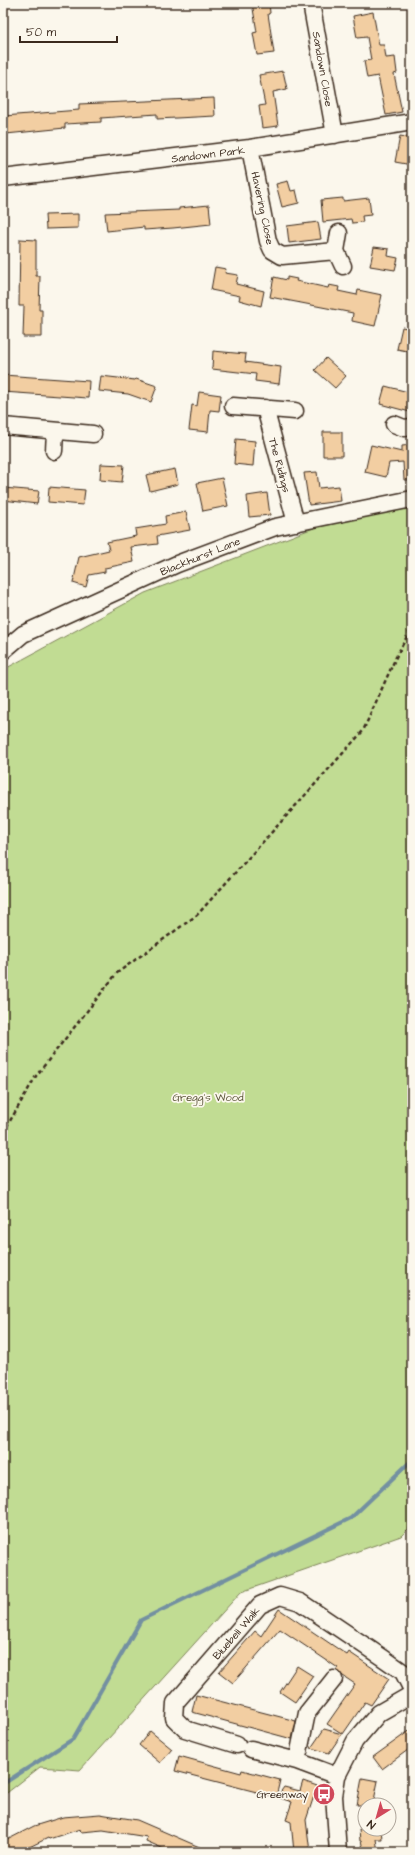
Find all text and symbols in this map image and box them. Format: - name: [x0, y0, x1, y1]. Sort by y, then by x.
- scale bar: [20, 18, 117, 44]
- text: 50 m: [26, 24, 57, 41]
- street label: Sandown Close: [309, 30, 336, 108]
- street label: Sandown Park: [170, 142, 246, 166]
- street label: Havering Close: [246, 170, 278, 246]
- street label: The Ridings: [264, 436, 294, 495]
- street label: Blackhurst Lane: [158, 534, 242, 579]
- park label: Gregg's Wood: [172, 1090, 244, 1106]
- street label: Bluebell Walk: [209, 1604, 264, 1663]
- bus stop icon: Greenway: [311, 1781, 337, 1807]
- place label: Greenway: [256, 1787, 308, 1803]
- north arrow: [357, 1797, 397, 1837]
- text: N: [364, 1816, 379, 1833]

